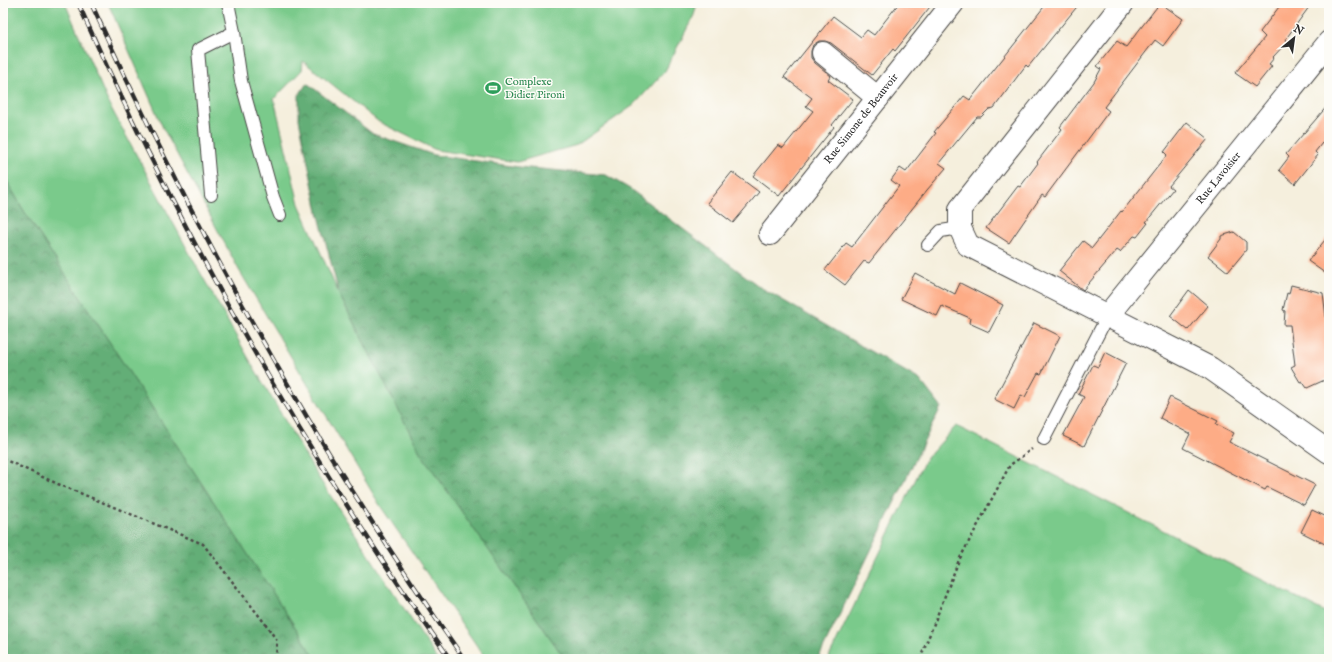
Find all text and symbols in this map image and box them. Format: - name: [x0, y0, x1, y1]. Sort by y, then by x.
- north arrow: [1274, 18, 1314, 58]
- text: N: [1290, 21, 1306, 39]
- street label: Rue Simone de Beauvoir: [821, 71, 901, 167]
- place label: Complexe Didier Pironi: [505, 75, 565, 102]
- sports icon: Complexe Didier Pironi: [484, 79, 502, 97]
- street label: Rue Lavoisier: [1193, 149, 1244, 207]

